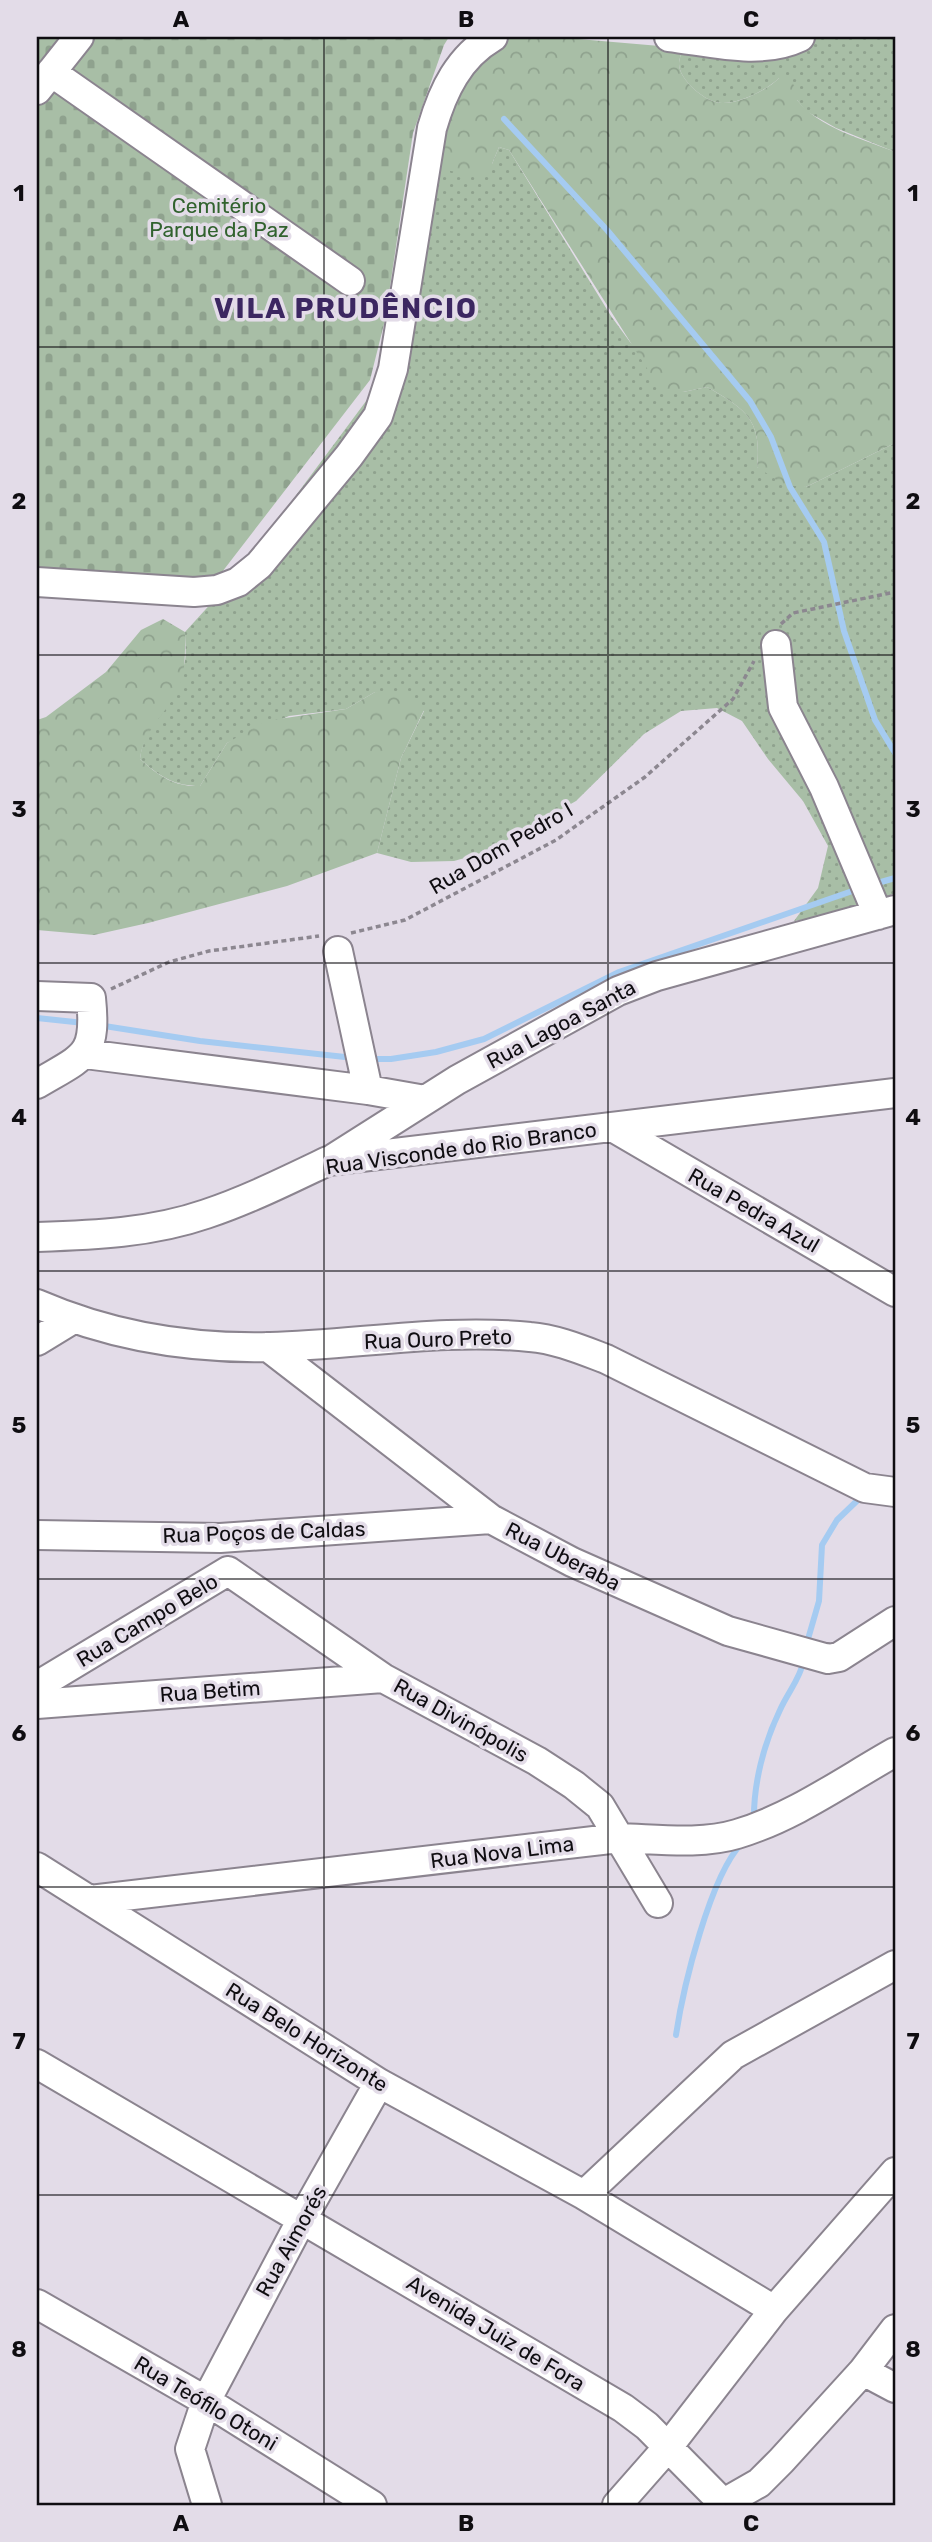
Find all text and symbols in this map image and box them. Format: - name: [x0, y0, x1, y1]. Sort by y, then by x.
- text: A: [173, 5, 190, 33]
- text: B: [458, 5, 474, 33]
- text: C: [743, 5, 759, 33]
- text: 1: [13, 179, 25, 207]
- text: 1: [907, 179, 919, 207]
- park label: Cemitério Parque da Paz: [149, 193, 289, 242]
- district label: VILA PRUDÊNCIO: [214, 292, 478, 325]
- text: 2: [12, 487, 26, 515]
- text: 2: [906, 487, 920, 515]
- text: 3: [11, 795, 27, 823]
- text: 3: [905, 795, 921, 823]
- street label: Rua Dom Pedro I: [425, 797, 577, 899]
- street label: Rua Lagoa Santa: [482, 974, 640, 1074]
- text: 4: [11, 1103, 27, 1131]
- text: 4: [905, 1103, 921, 1131]
- street label: Rua Visconde do Rio Branco: [324, 1117, 598, 1179]
- street label: Rua Pedra Azul: [684, 1162, 824, 1258]
- street label: Rua Ouro Preto: [364, 1324, 512, 1354]
- text: 5: [12, 1411, 27, 1439]
- text: 5: [906, 1411, 921, 1439]
- street label: Rua Poços de Caldas: [162, 1516, 366, 1548]
- street label: Rua Uberaba: [501, 1516, 625, 1596]
- street label: Rua Campo Belo: [72, 1568, 222, 1672]
- street label: Rua Divinópolis: [389, 1673, 533, 1767]
- street label: Rua Betim: [159, 1675, 261, 1707]
- text: 6: [12, 1719, 27, 1747]
- text: 6: [906, 1719, 921, 1747]
- street label: Rua Nova Lima: [429, 1831, 575, 1873]
- street label: Rua Belo Horizonte: [221, 1977, 393, 2097]
- text: 7: [12, 2027, 26, 2055]
- text: 7: [906, 2027, 920, 2055]
- street label: Rua Aimorés: [250, 2181, 332, 2301]
- street label: Avenida Juiz de Fora: [402, 2270, 590, 2396]
- text: 8: [11, 2335, 27, 2363]
- text: 8: [905, 2335, 921, 2363]
- street label: Rua Teófilo Otoni: [130, 2350, 282, 2456]
- text: A: [173, 2509, 190, 2537]
- text: B: [458, 2509, 474, 2537]
- text: C: [743, 2509, 759, 2537]

